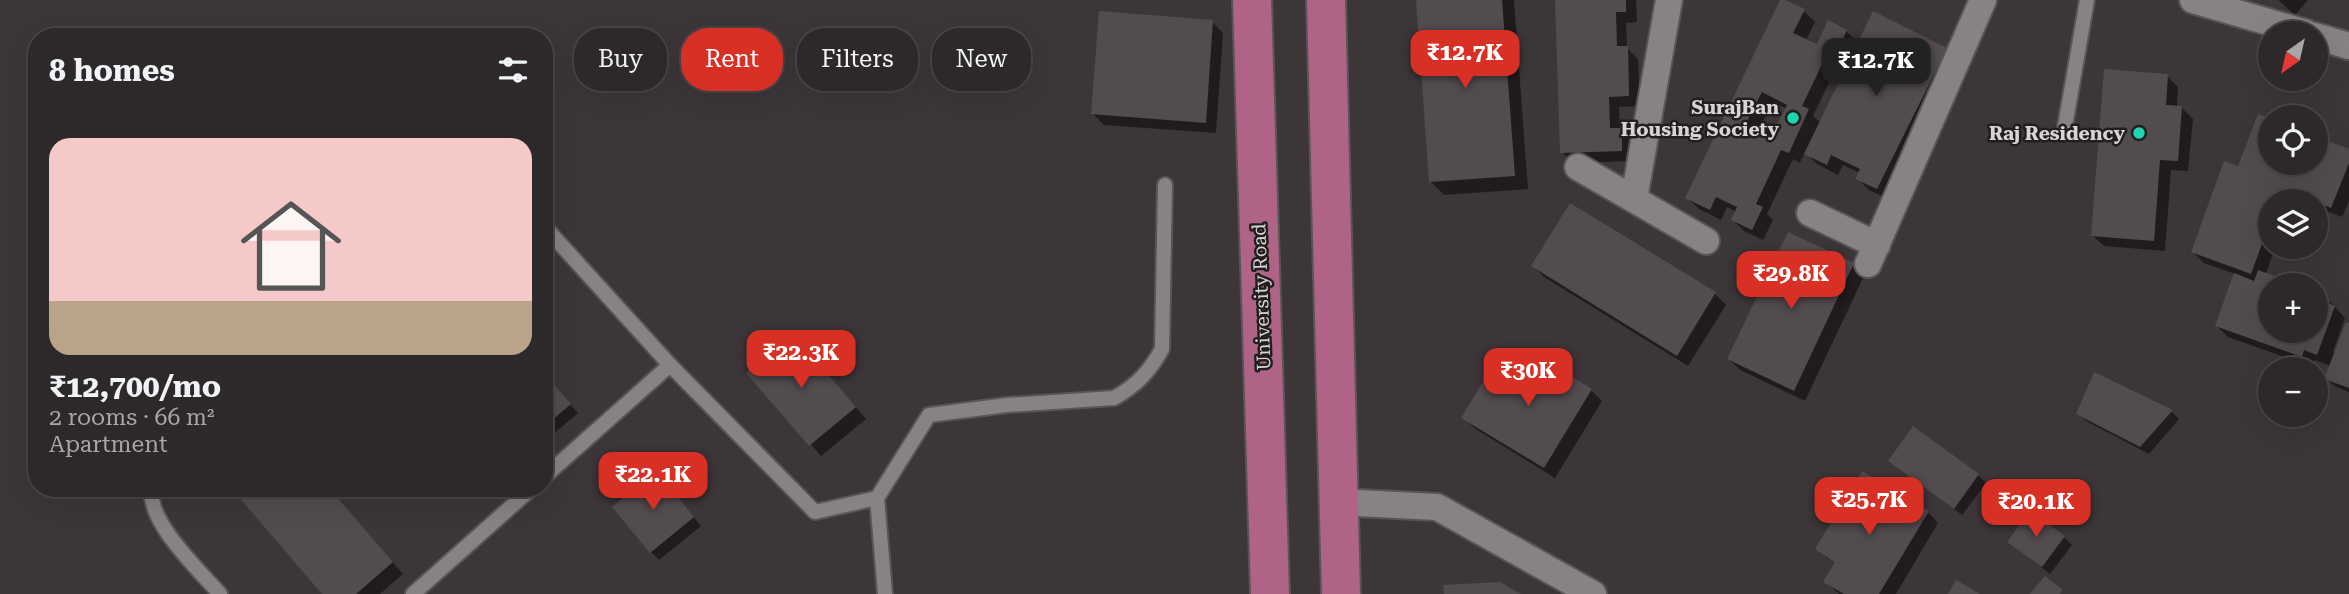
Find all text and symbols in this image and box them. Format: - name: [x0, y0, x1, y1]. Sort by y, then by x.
- north arrow: [2258, 21, 2328, 91]
- map controls: [2258, 21, 2328, 427]
- chip: Buy: [574, 28, 667, 91]
- chip: Rent: [681, 28, 783, 91]
- chip: Filters: [797, 28, 918, 91]
- chip: New: [932, 28, 1031, 91]
- pin: ₹12.7K: [1408, 31, 1522, 90]
- pin: ₹12.7K: [1819, 38, 1933, 98]
- text: ₹12.7K: [1427, 39, 1503, 66]
- text: ₹12.7K: [1838, 47, 1914, 74]
- icon: filters: [494, 51, 532, 89]
- text: 8 homes: [49, 53, 175, 88]
- place label: SurajBan Housing Society: [1621, 96, 1780, 141]
- button: locate: [2258, 105, 2328, 175]
- marker: SurajBan Housing Society: [1785, 110, 1801, 126]
- place label: Raj Residency: [1989, 122, 2126, 145]
- marker: Raj Residency: [2131, 125, 2147, 141]
- icon: home: [228, 183, 354, 309]
- button: layers: [2258, 189, 2328, 259]
- street label: University Road: [1247, 223, 1276, 371]
- pin: ₹29.8K: [1734, 252, 1848, 311]
- text: ₹29.8K: [1753, 260, 1829, 287]
- button: +: [2258, 273, 2328, 343]
- pin: ₹22.3K: [744, 330, 858, 390]
- text: ₹22.3K: [763, 339, 839, 366]
- pin: ₹30K: [1487, 348, 1569, 408]
- text: ₹30K: [1500, 357, 1556, 384]
- button: −: [2258, 357, 2328, 427]
- text: ₹12,700/mo: [49, 369, 221, 404]
- text: 2 rooms · 66 m²: [49, 404, 215, 431]
- text: Apartment: [49, 431, 168, 458]
- pin: ₹22.1K: [596, 452, 710, 512]
- text: ₹22.1K: [615, 461, 691, 488]
- pin: ₹25.7K: [1812, 477, 1926, 537]
- pin: ₹20.1K: [1979, 480, 2093, 539]
- text: ₹25.7K: [1831, 486, 1907, 513]
- text: ₹20.1K: [1998, 488, 2074, 515]

